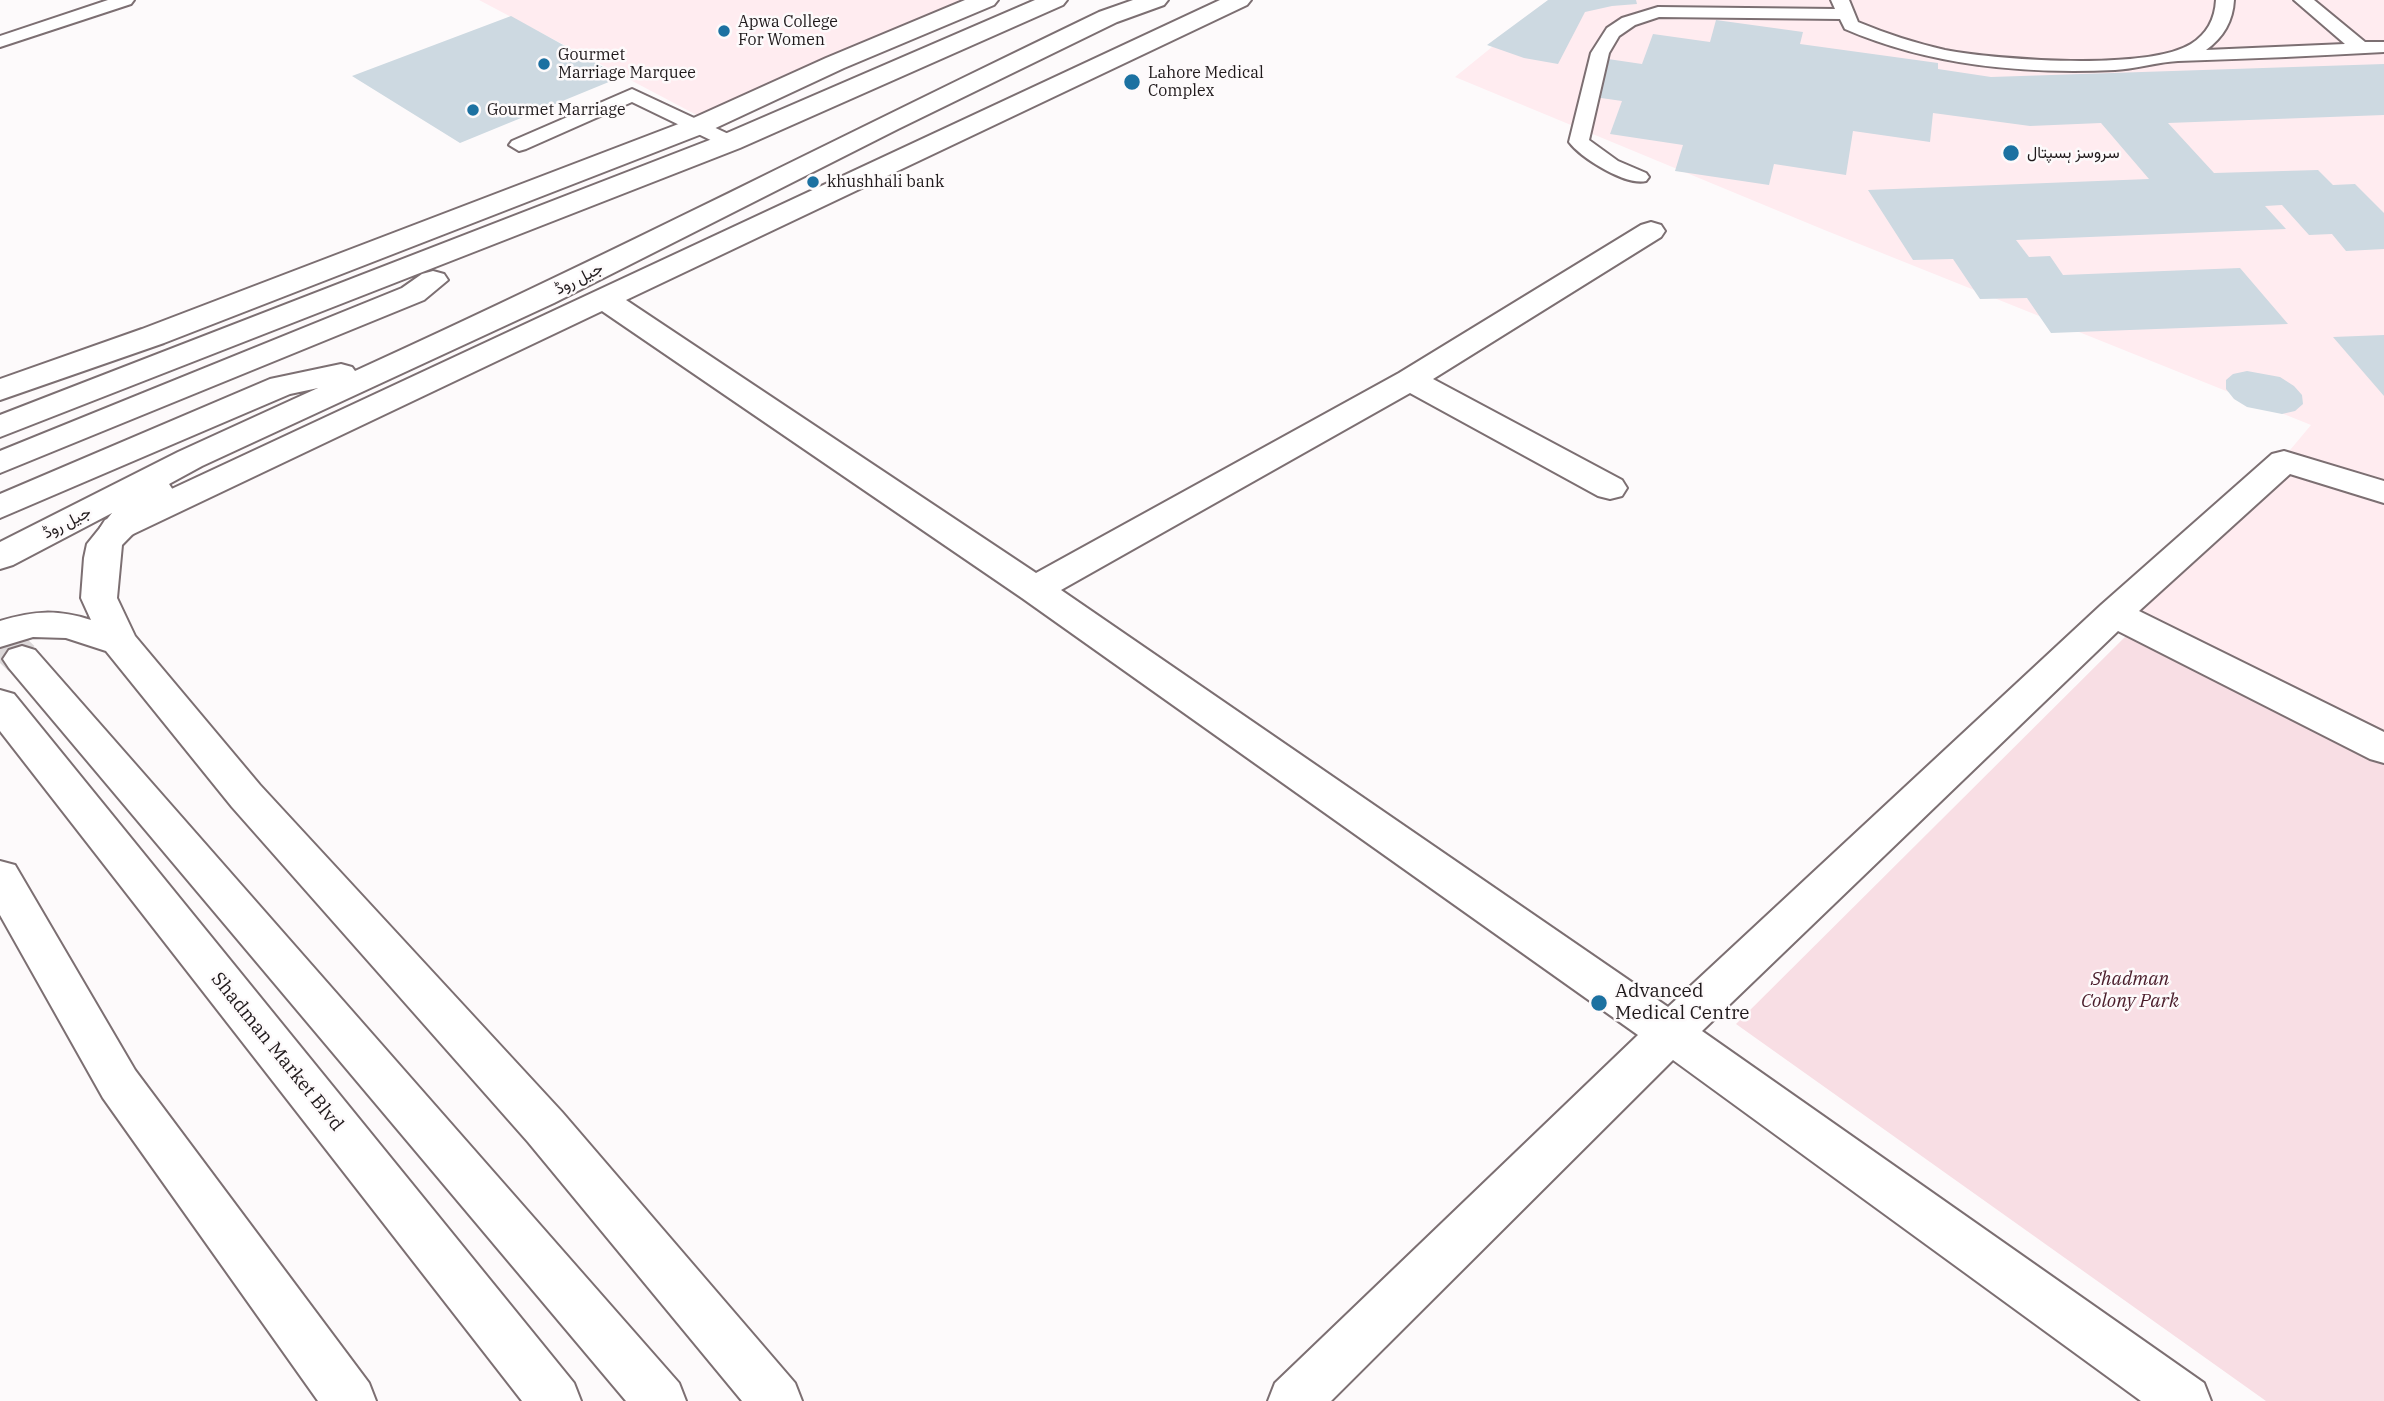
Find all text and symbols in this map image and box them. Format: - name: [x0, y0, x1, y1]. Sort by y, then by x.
- place label: Apwa College For Women: [738, 12, 838, 50]
- marker: Apwa College For Women: [716, 23, 732, 39]
- place label: Gourmet Marriage Marquee: [558, 45, 696, 83]
- marker: Gourmet Marriage Marquee: [536, 56, 552, 72]
- place label: Lahore Medical Complex: [1148, 63, 1264, 101]
- marker: Lahore Medical Complex: [1122, 72, 1142, 92]
- place label: Gourmet Marriage: [487, 100, 625, 120]
- marker: Gourmet Marriage: [465, 102, 481, 118]
- marker: سروسز ہسپتال: [2001, 143, 2021, 163]
- place label: سروسز ہسپتال: [2027, 143, 2120, 163]
- place label: khushhali bank: [827, 172, 944, 192]
- marker: khushhali bank: [805, 174, 821, 190]
- street label: جیل روڈ: [552, 259, 606, 299]
- street label: جیل روڈ: [40, 503, 94, 543]
- street label: Shadman Market Blvd: [206, 968, 348, 1136]
- park label: Shadman Colony Park: [2081, 969, 2179, 1013]
- place label: Advanced Medical Centre: [1615, 981, 1749, 1025]
- marker: Advanced Medical Centre: [1589, 993, 1609, 1013]

